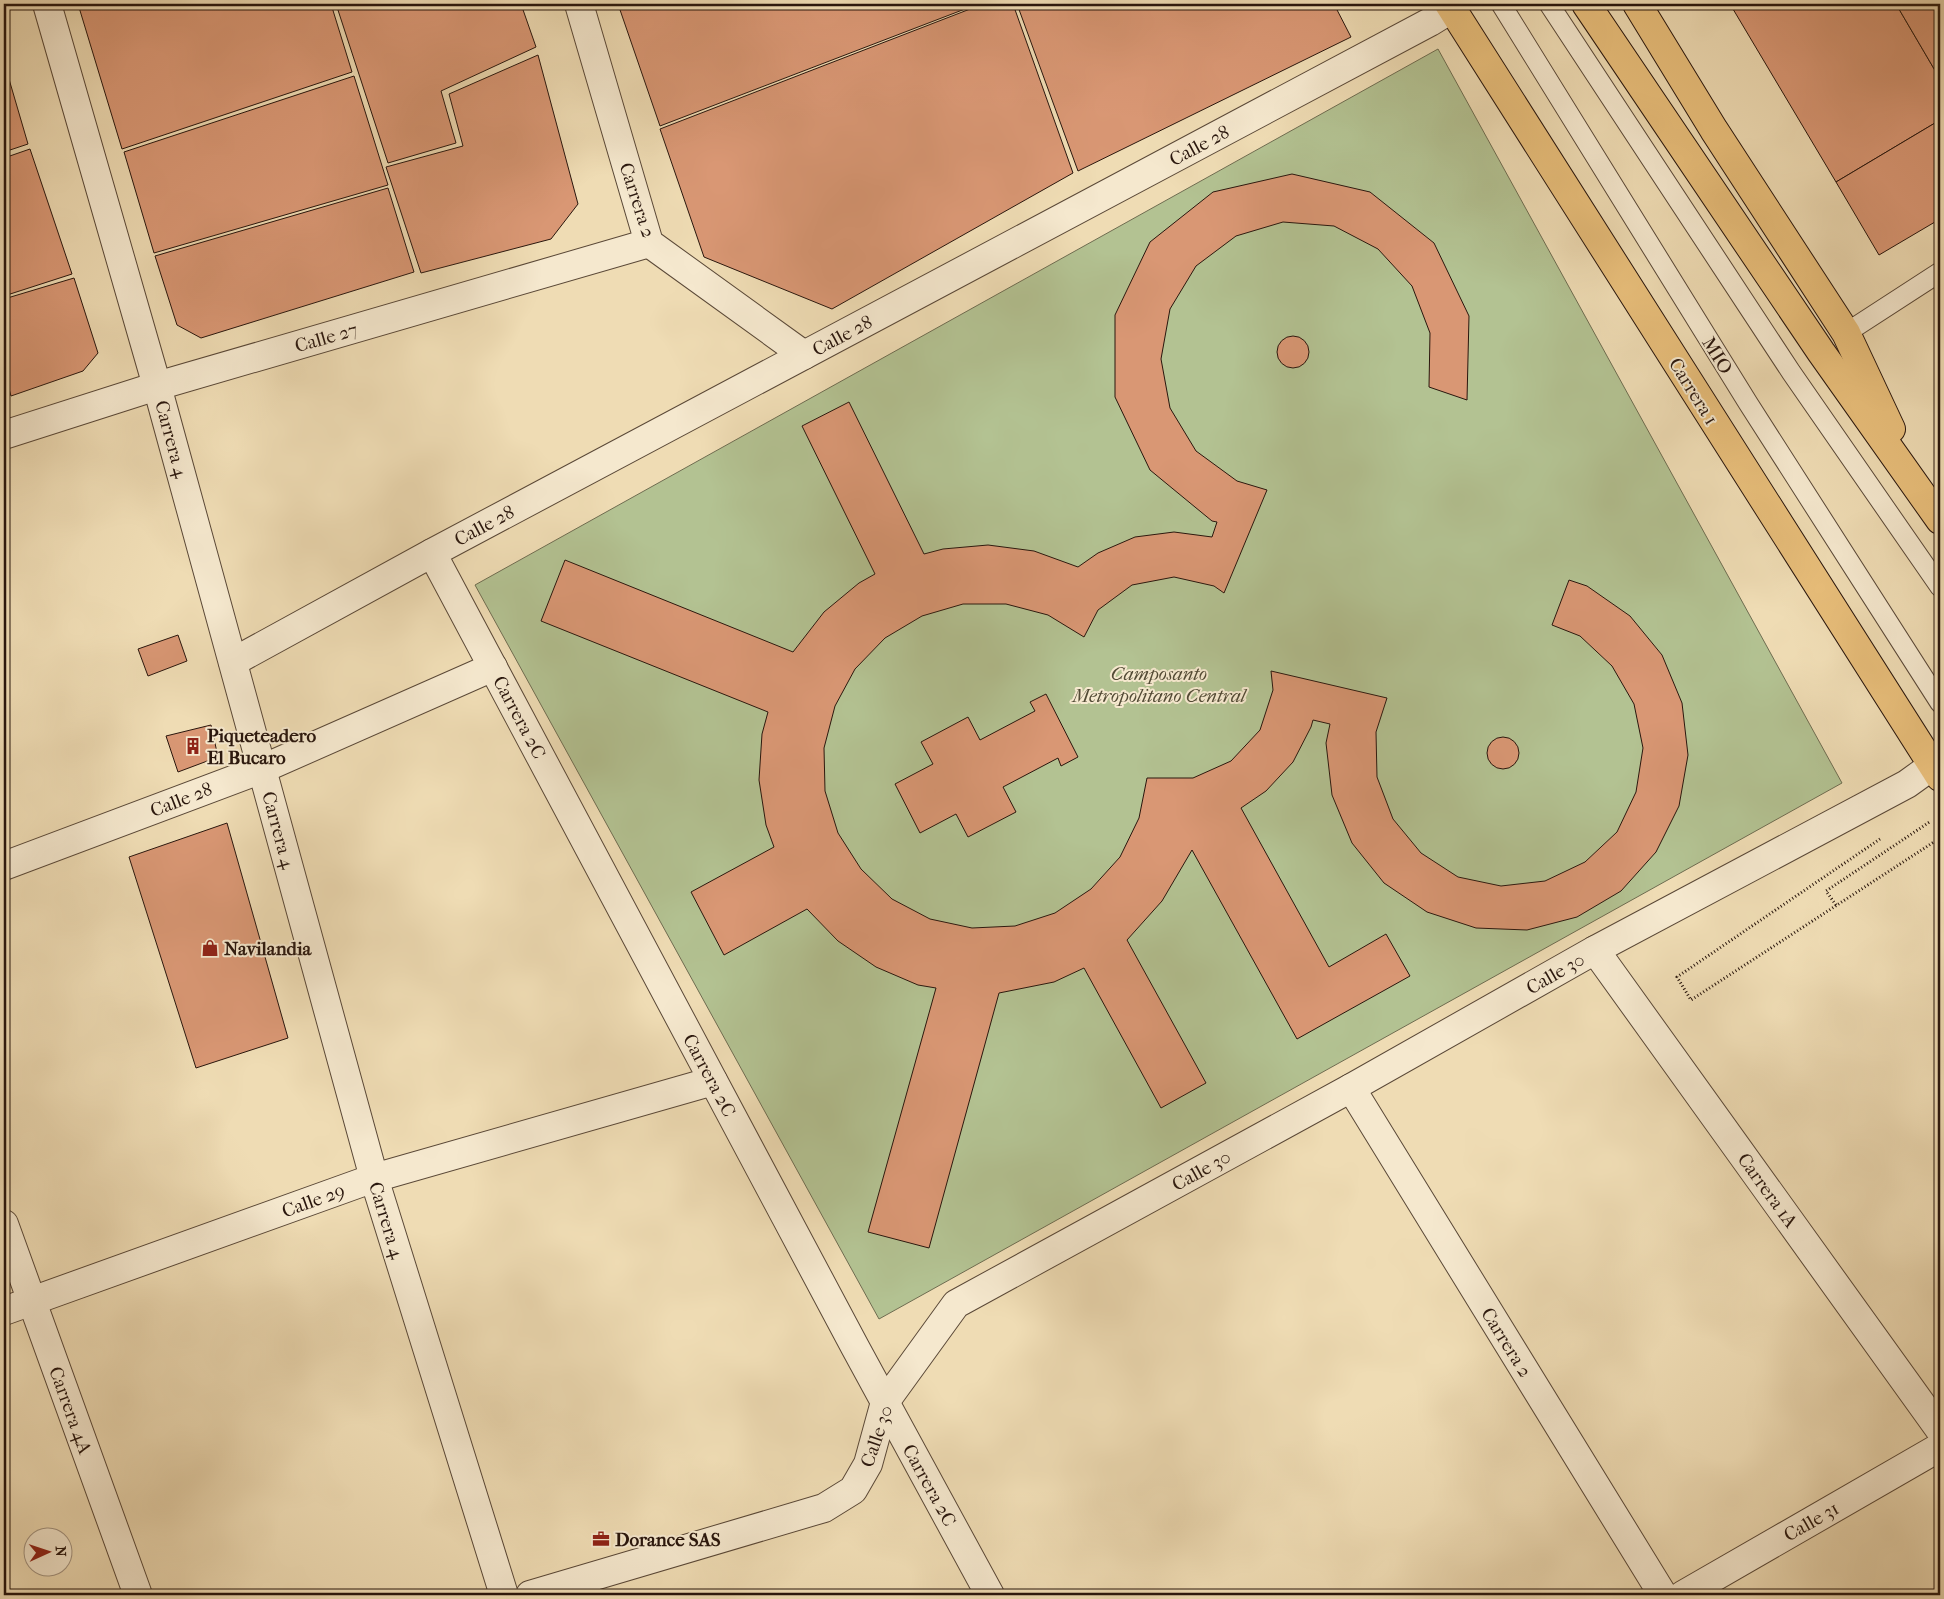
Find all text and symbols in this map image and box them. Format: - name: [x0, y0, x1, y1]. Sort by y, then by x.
- street label: Calle 28: [1166, 121, 1233, 171]
- street label: Carrera 2: [615, 160, 660, 241]
- street label: Calle 28: [809, 311, 876, 361]
- street label: Calle 27: [292, 319, 360, 357]
- street label: MIO: [1697, 333, 1737, 378]
- street label: Carrera 1: [1664, 354, 1722, 429]
- street label: Carrera 4: [150, 398, 192, 481]
- street label: Calle 28: [451, 501, 518, 551]
- park label: Camposanto Metropolitano Central: [1071, 663, 1248, 707]
- street label: Carrera 2C: [488, 672, 550, 763]
- place label: Piqueteadero El Bucaro: [207, 725, 317, 769]
- building icon: Piqueteadero El Bucaro: [183, 736, 203, 756]
- street label: Calle 28: [147, 778, 216, 822]
- street label: Carrera 4: [257, 789, 299, 872]
- shop icon: Navilandia: [200, 938, 220, 958]
- place label: Navilandia: [224, 938, 313, 960]
- street label: Calle 30: [1522, 948, 1589, 999]
- street label: Carrera 2C: [678, 1030, 740, 1121]
- street label: Calle 30: [1168, 1146, 1235, 1196]
- street label: Carrera 1A: [1733, 1149, 1802, 1233]
- street label: Calle 29: [279, 1179, 348, 1222]
- street label: Carrera 4: [364, 1179, 408, 1262]
- street label: Carrera 2: [1476, 1304, 1536, 1382]
- street label: Carrera 4A: [44, 1364, 96, 1458]
- street label: Calle 30: [856, 1403, 898, 1470]
- street label: Carrera 2C: [898, 1441, 961, 1530]
- street label: Calle 31: [1780, 1497, 1843, 1546]
- north arrow: [22, 1526, 72, 1576]
- office icon: Dorance SAS: [591, 1529, 611, 1549]
- place label: Dorance SAS: [615, 1529, 721, 1551]
- text: N: [52, 1546, 69, 1557]

